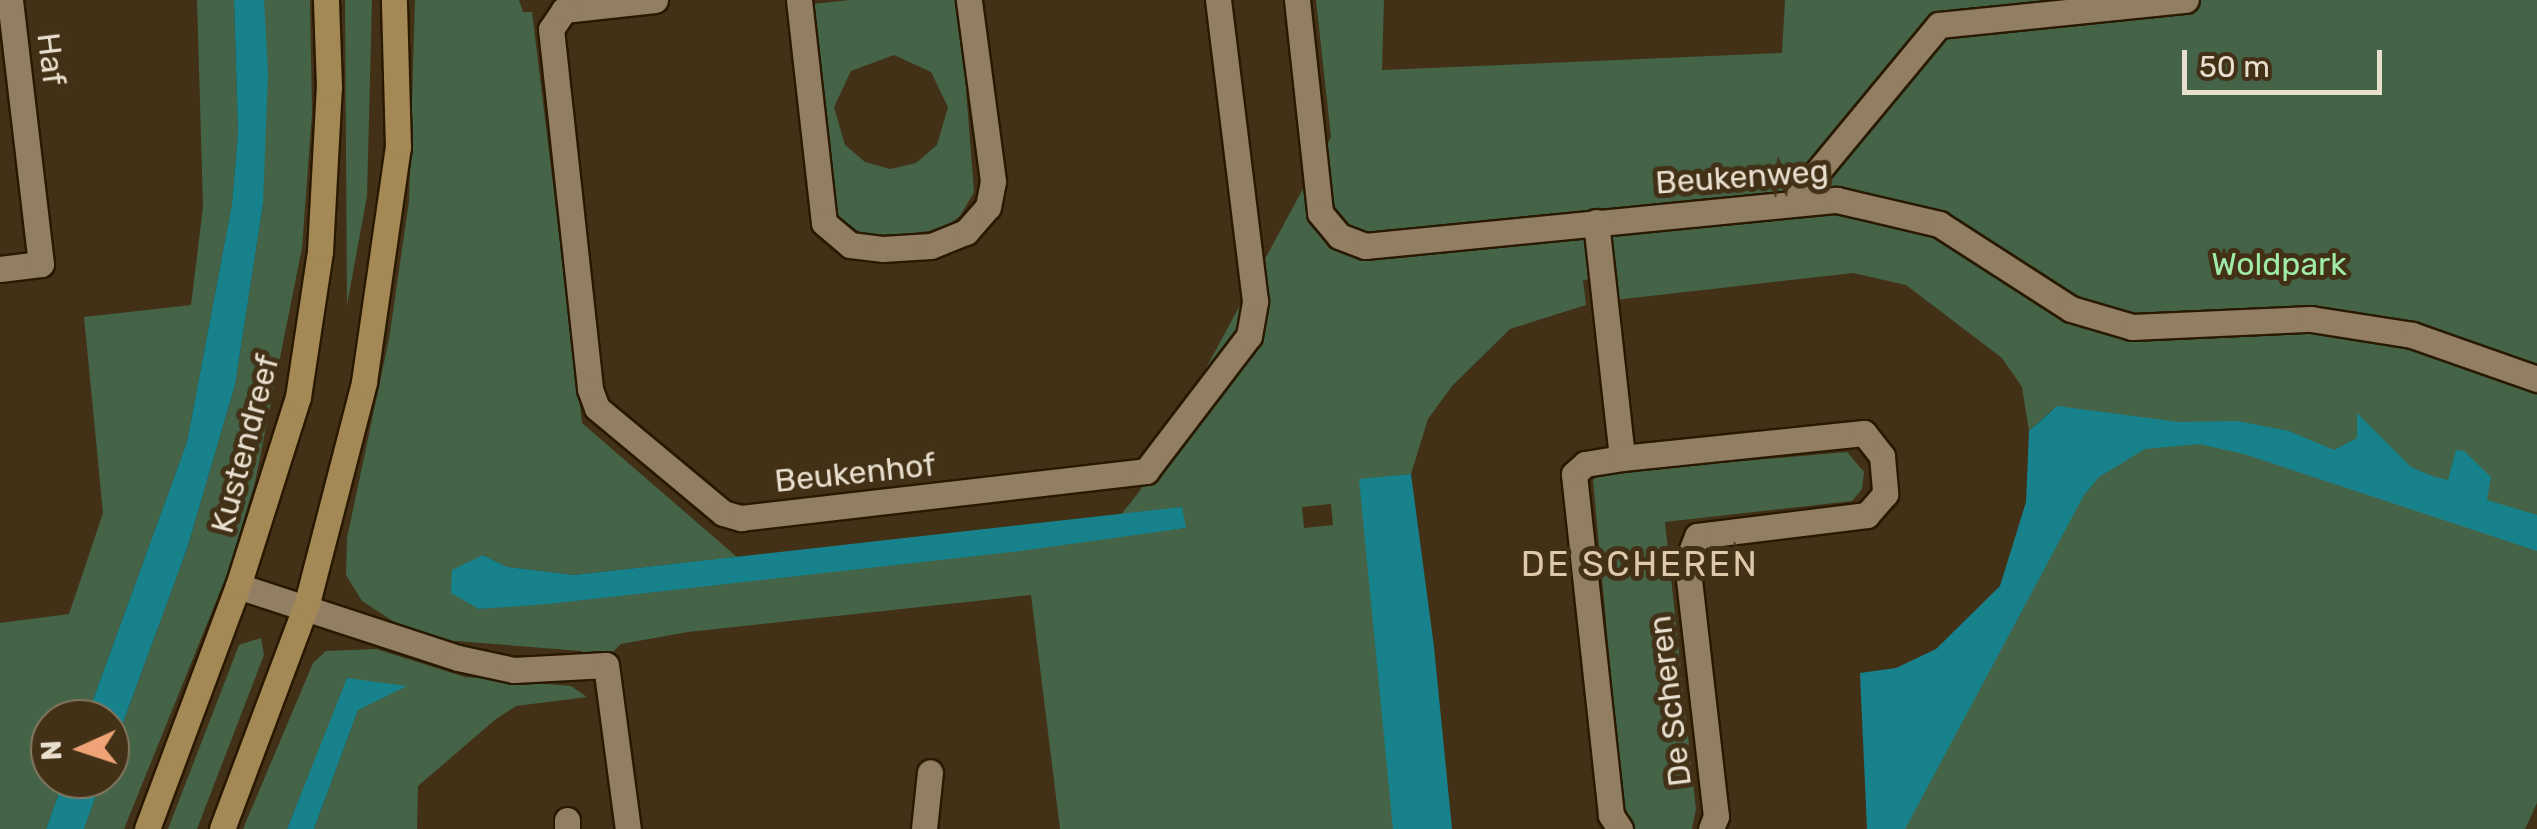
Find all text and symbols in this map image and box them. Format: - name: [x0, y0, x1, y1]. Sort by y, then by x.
- scale bar: [2187, 30, 2387, 92]
- street label: Haf: [29, 31, 73, 87]
- text: 50 m: [2199, 49, 2270, 85]
- street label: Beukenweg: [1654, 152, 1830, 202]
- park label: Woldpark: [2211, 245, 2347, 283]
- street label: Kustendreef: [203, 351, 287, 537]
- street label: Beukenhof: [773, 445, 937, 501]
- district label: DE SCHEREN: [1521, 543, 1759, 585]
- street label: De Scheren: [1640, 613, 1700, 789]
- north arrow: [30, 699, 130, 799]
- text: N: [35, 740, 69, 761]

